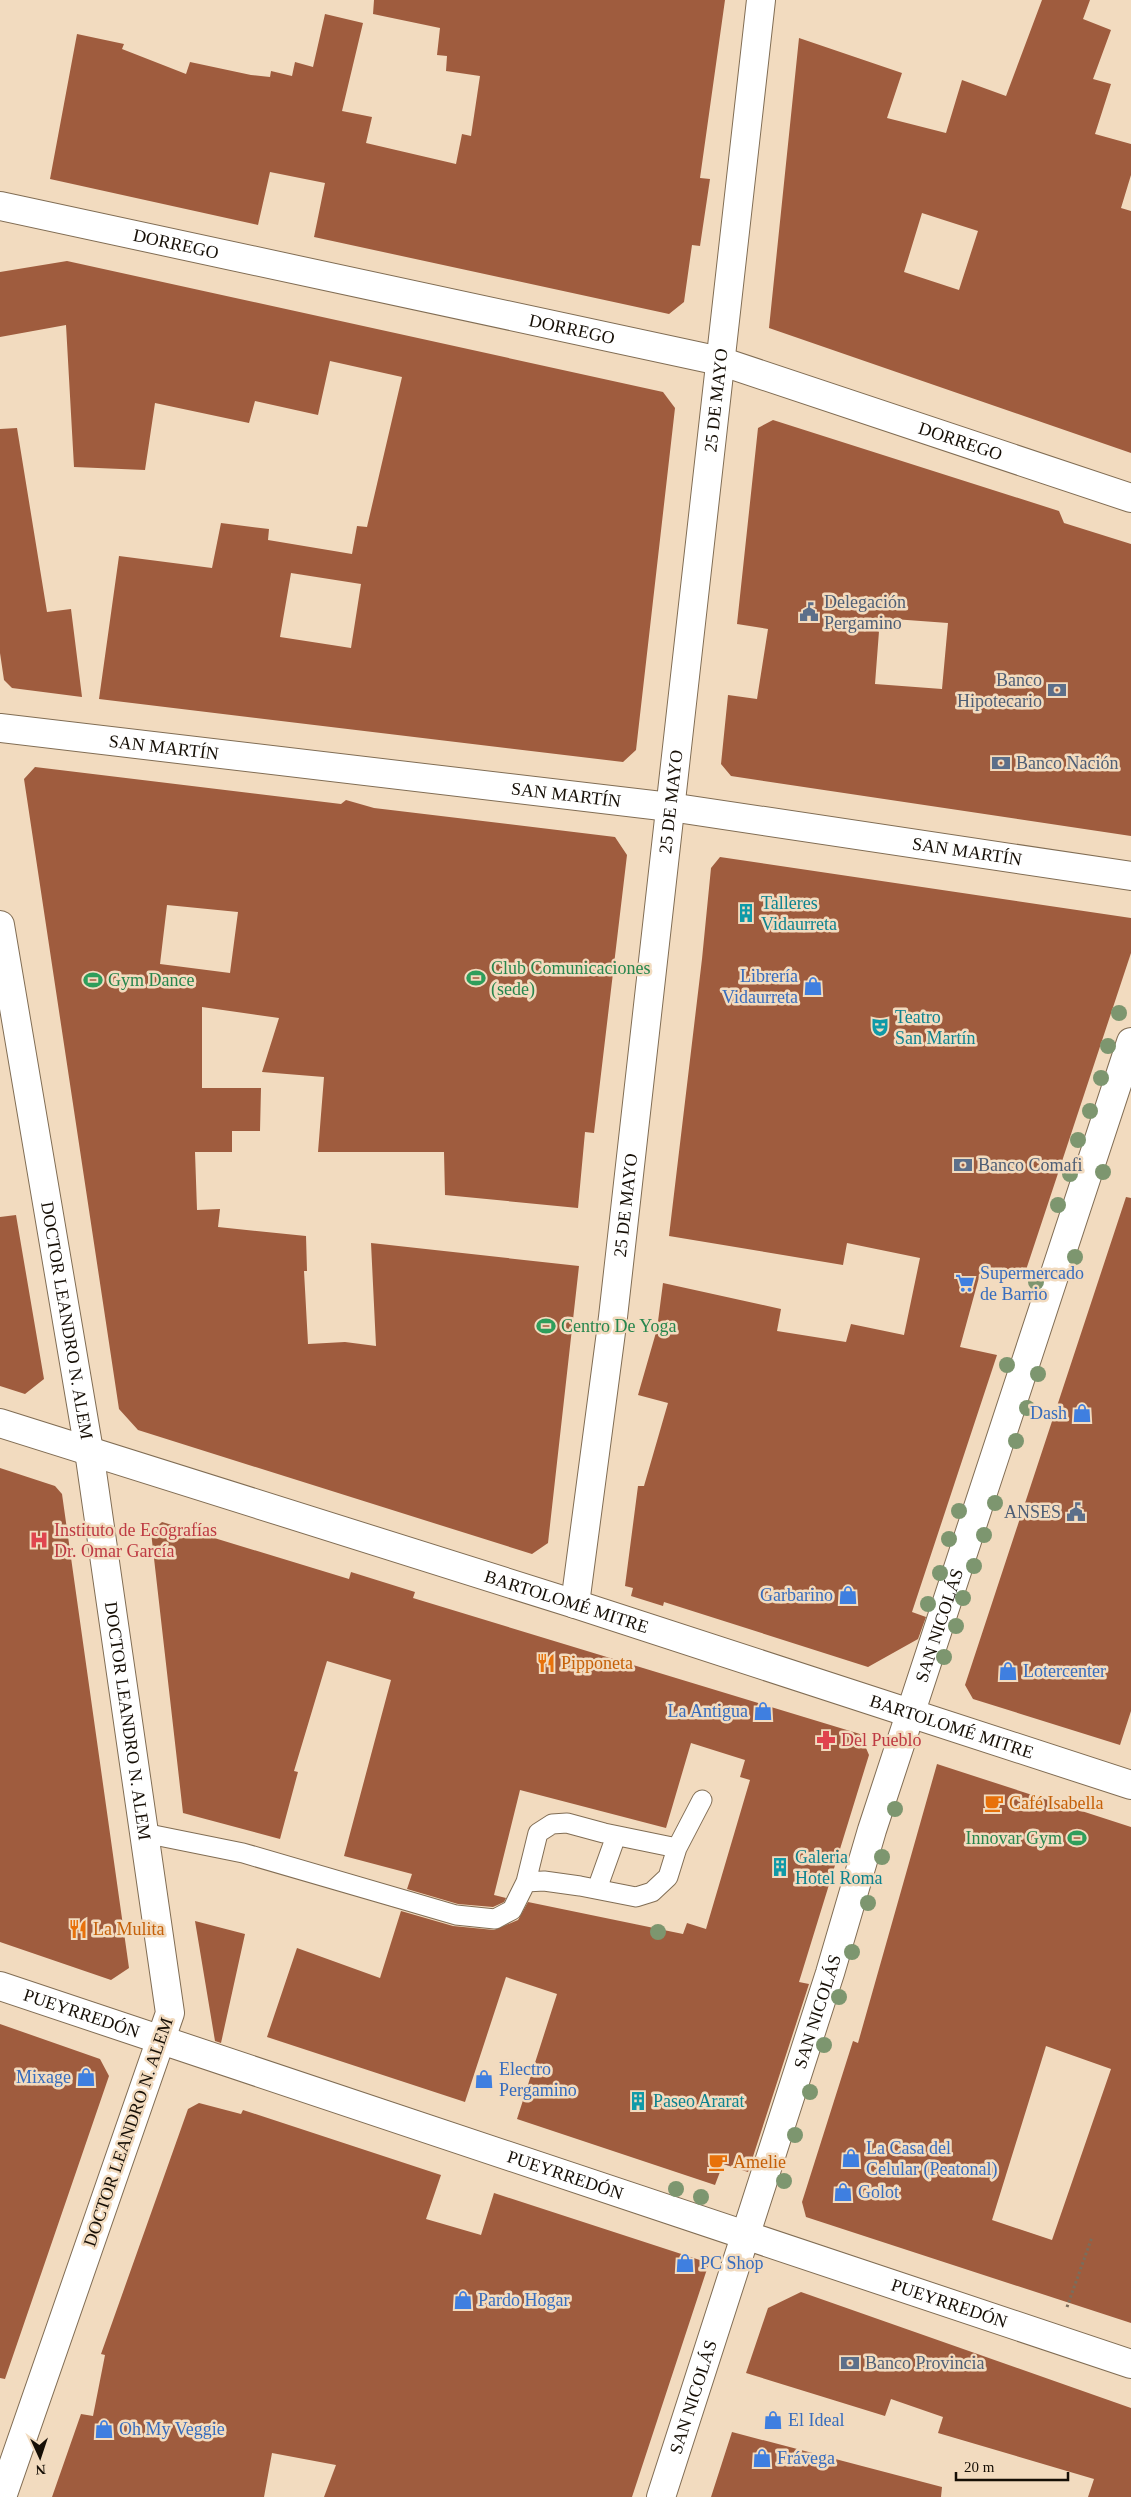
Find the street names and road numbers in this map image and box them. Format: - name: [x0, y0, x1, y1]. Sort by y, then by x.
- street label: DORREGO: [131, 225, 221, 263]
- street label: DORREGO: [527, 310, 617, 348]
- street label: 25 DE MAYO: [700, 347, 732, 453]
- street label: DORREGO: [916, 418, 1005, 464]
- street label: SAN MARTÍN: [108, 731, 220, 764]
- street label: 25 DE MAYO: [655, 749, 687, 855]
- street label: SAN MARTÍN: [510, 778, 622, 811]
- street label: SAN MARTÍN: [911, 833, 1023, 870]
- street label: 25 DE MAYO: [610, 1152, 641, 1258]
- street label: DOCTOR LEANDRO N. ALEM: [37, 1200, 97, 1441]
- street label: BARTOLOMÉ MITRE: [482, 1566, 651, 1637]
- street label: SAN NICOLÁS: [911, 1566, 967, 1685]
- street label: DOCTOR LEANDRO N. ALEM: [101, 1600, 155, 1841]
- street label: BARTOLOMÉ MITRE: [867, 1691, 1036, 1763]
- street label: SAN NICOLÁS: [790, 1952, 845, 2071]
- street label: PUEYRREDÓN: [21, 1985, 142, 2042]
- street label: DOCTOR LEANDRO N. ALEM: [79, 2015, 177, 2249]
- street label: PUEYRREDÓN: [505, 2146, 626, 2204]
- street label: PUEYRREDÓN: [889, 2275, 1010, 2332]
- street label: SAN NICOLÁS: [666, 2338, 721, 2457]

